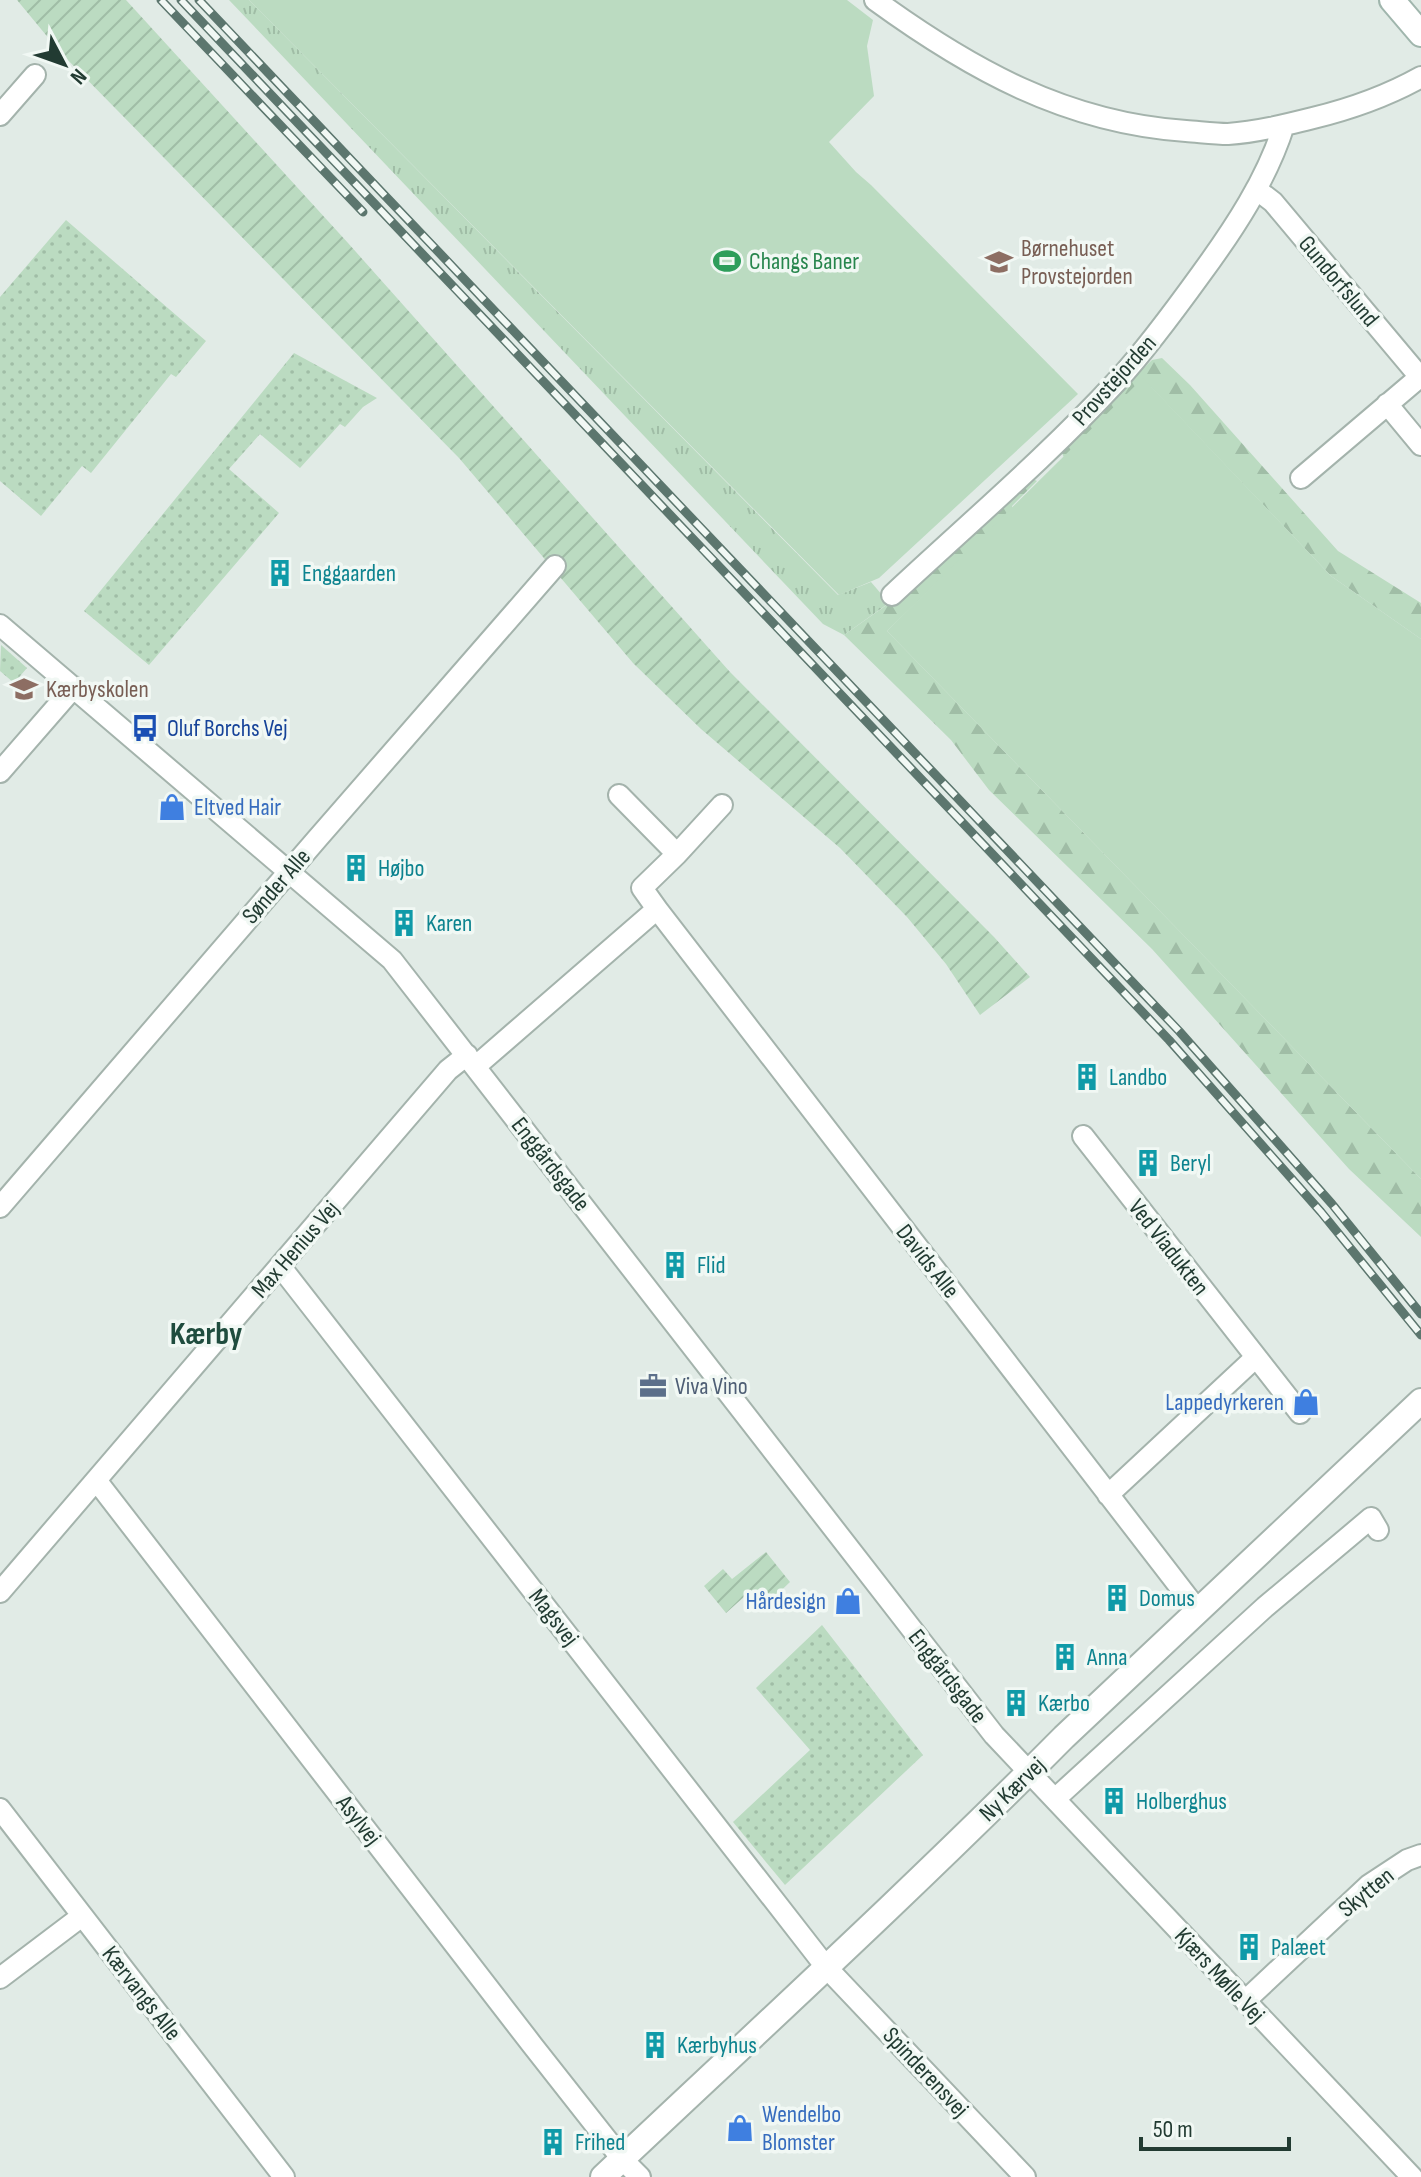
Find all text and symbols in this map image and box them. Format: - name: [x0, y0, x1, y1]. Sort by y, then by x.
- north arrow: [24, 24, 104, 104]
- text: N: [64, 63, 92, 89]
- street label: Gundorfslund: [1292, 230, 1385, 333]
- place label: Børnehuset Provstejorden: [1021, 234, 1133, 291]
- sports icon: Changs Baner: [712, 246, 742, 276]
- place label: Changs Baner: [749, 247, 859, 276]
- school or university icon: Børnehuset Provstejorden: [984, 247, 1014, 277]
- street label: Provstejorden: [1066, 329, 1163, 432]
- building icon: Enggaarden: [265, 558, 295, 588]
- place label: Enggaarden: [302, 559, 396, 588]
- school or university icon: Kærbyskolen: [9, 674, 39, 704]
- place label: Kærbyskolen: [46, 675, 149, 704]
- bus stop icon: Oluf Borchs Vej: [130, 713, 160, 743]
- place label: Oluf Borchs Vej: [167, 714, 288, 743]
- shop icon: Eltved Hair: [157, 792, 187, 822]
- place label: Eltved Hair: [194, 793, 281, 822]
- street label: Sønder Alle: [236, 843, 317, 930]
- building icon: Højbo: [341, 853, 371, 883]
- place label: Højbo: [378, 854, 424, 883]
- building icon: Karen: [389, 908, 419, 938]
- place label: Karen: [426, 909, 472, 938]
- building icon: Landbo: [1072, 1062, 1102, 1092]
- place label: Landbo: [1109, 1063, 1167, 1092]
- street label: Enggårdsgade: [505, 1111, 596, 1217]
- building icon: Beryl: [1133, 1148, 1163, 1178]
- place label: Beryl: [1170, 1149, 1211, 1178]
- street label: Ved Viadukten: [1122, 1193, 1215, 1301]
- street label: Max Henius Vej: [245, 1195, 345, 1304]
- street label: Davids Alle: [890, 1218, 966, 1304]
- building icon: Flid: [660, 1250, 690, 1280]
- place label: Flid: [697, 1251, 726, 1280]
- district label: Kærby: [170, 1315, 242, 1354]
- office icon: Viva Vino: [638, 1371, 668, 1401]
- place label: Viva Vino: [675, 1372, 748, 1401]
- shop icon: Lappedyrkeren: [1291, 1387, 1321, 1417]
- place label: Lappedyrkeren: [1165, 1388, 1284, 1417]
- street label: Magsvej: [522, 1583, 585, 1652]
- building icon: Domus: [1102, 1583, 1132, 1613]
- place label: Domus: [1139, 1584, 1195, 1613]
- shop icon: Hårdesign: [833, 1586, 863, 1616]
- place label: Hårdesign: [745, 1587, 826, 1616]
- street label: Enggårdsgade: [902, 1623, 993, 1729]
- building icon: Anna: [1050, 1642, 1080, 1672]
- place label: Anna: [1086, 1643, 1128, 1672]
- building icon: Kærbo: [1001, 1688, 1031, 1718]
- place label: Kærbo: [1038, 1689, 1090, 1718]
- street label: Ny Kærvej: [973, 1751, 1051, 1828]
- building icon: Holberghus: [1099, 1786, 1129, 1816]
- place label: Holberghus: [1136, 1787, 1227, 1816]
- street label: Asylvej: [329, 1789, 387, 1851]
- street label: Skytten: [1333, 1861, 1400, 1924]
- street label: Kjærs Mølle Vej: [1168, 1922, 1271, 2029]
- building icon: Palæet: [1234, 1932, 1264, 1962]
- place label: Palæet: [1271, 1933, 1326, 1962]
- street label: Kærvangs Alle: [96, 1940, 187, 2046]
- street label: Spinderensvej: [877, 2021, 975, 2123]
- building icon: Kærbyhus: [640, 2030, 670, 2060]
- place label: Kærbyhus: [677, 2031, 757, 2060]
- place label: Wendelbo Blomster: [762, 2100, 841, 2157]
- scale bar: [1141, 2101, 1289, 2151]
- shop icon: Wendelbo Blomster: [725, 2113, 755, 2143]
- text: 50 m: [1153, 2115, 1193, 2144]
- building icon: Frihed: [538, 2127, 568, 2157]
- place label: Frihed: [575, 2128, 625, 2157]

